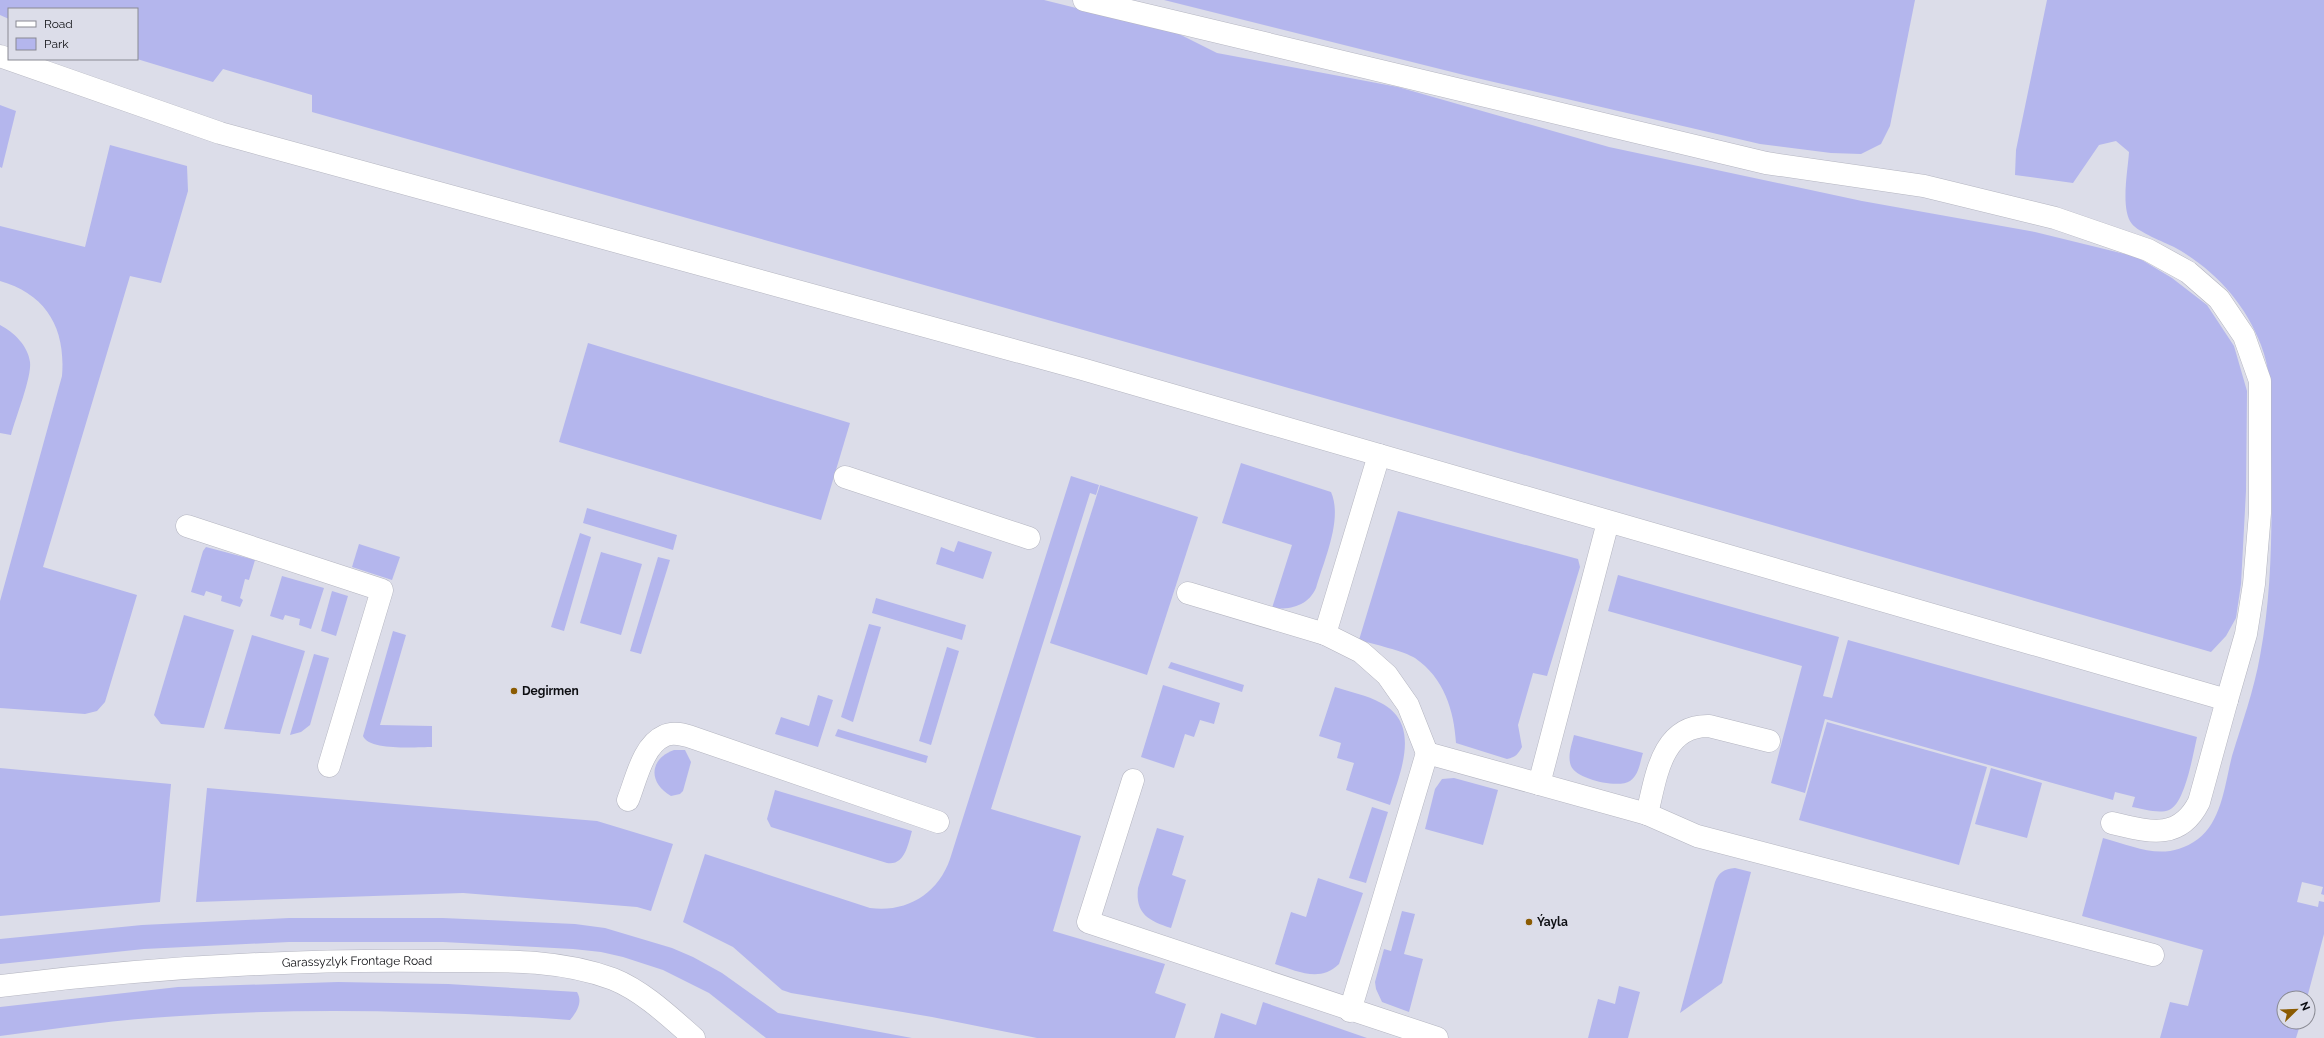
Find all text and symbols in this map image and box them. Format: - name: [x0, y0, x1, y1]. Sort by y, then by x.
- legend: [8, 8, 138, 60]
- text: Road: [44, 17, 73, 31]
- text: Park: [44, 37, 69, 51]
- place label: Degirmen: [522, 684, 579, 698]
- marker: Degirmen: [509, 686, 519, 696]
- place label: Ýayla: [1537, 913, 1568, 929]
- marker: Ýayla: [1524, 917, 1534, 927]
- street label: Garassyzlyk Frontage Road: [282, 954, 432, 970]
- north arrow: [2276, 990, 2316, 1030]
- text: N: [2297, 1000, 2312, 1013]

